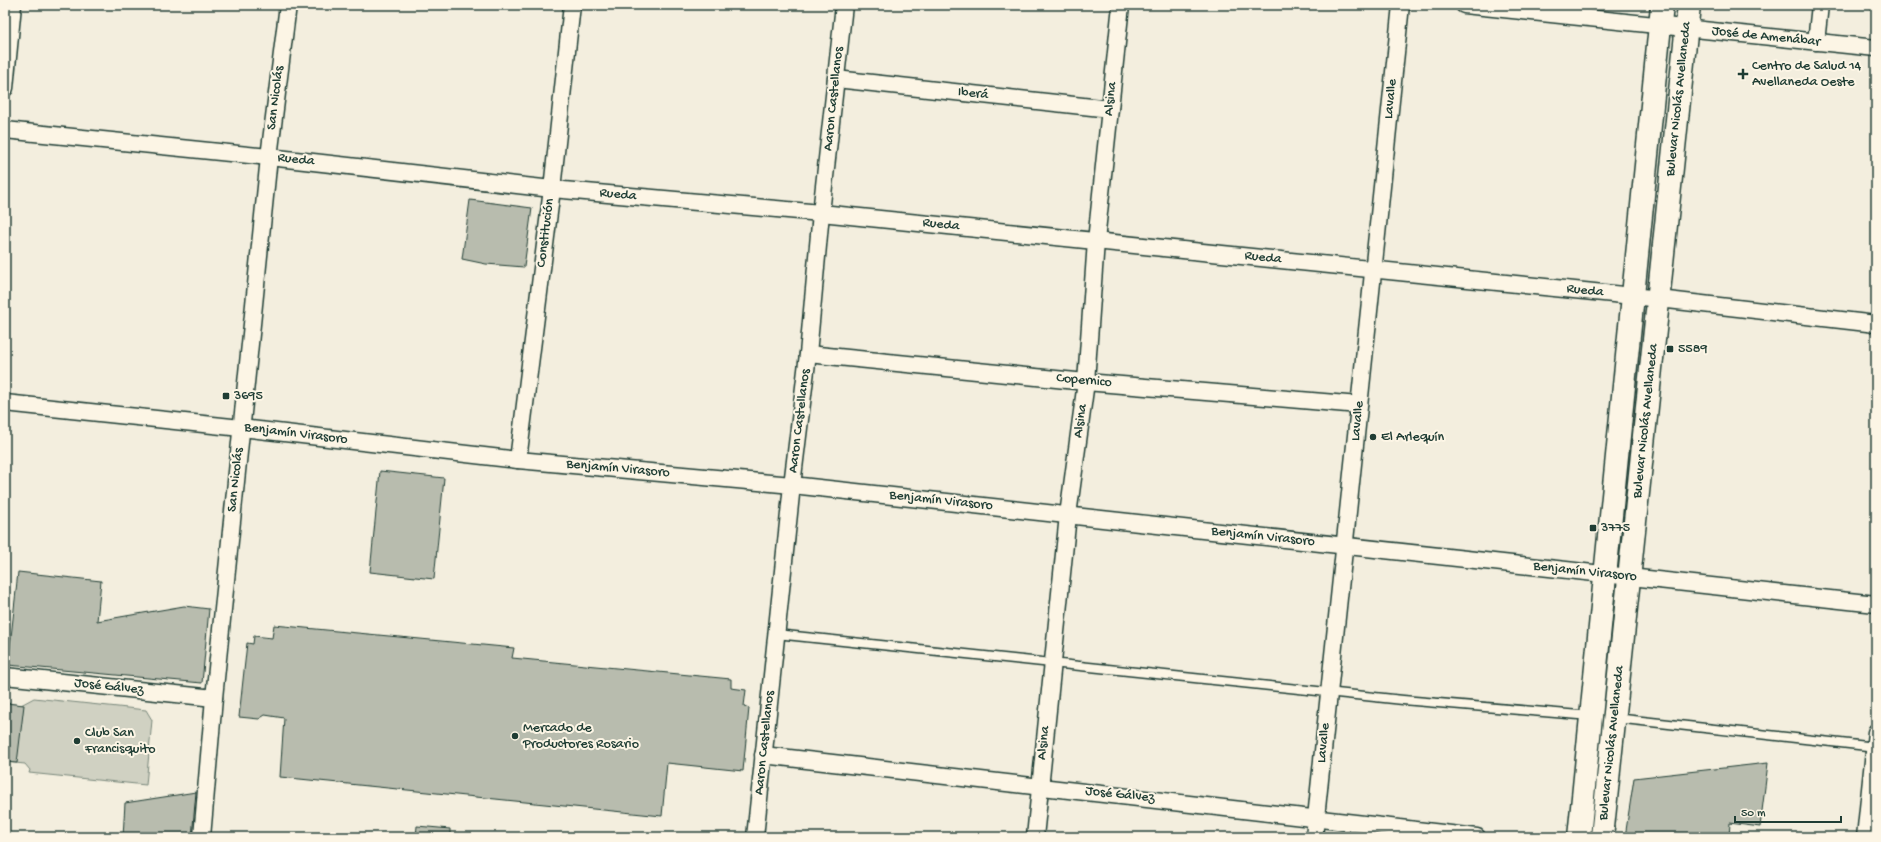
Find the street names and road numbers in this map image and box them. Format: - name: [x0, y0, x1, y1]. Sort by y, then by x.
- street label: Bulevar Nicolás Avellaneda: [1662, 20, 1696, 178]
- street label: José de Amenábar: [1711, 23, 1822, 51]
- street label: Aaron Castellanos: [820, 45, 848, 152]
- street label: San Nicolás: [264, 64, 288, 131]
- street label: Lavalle: [1380, 77, 1402, 120]
- street label: Alsina: [1101, 80, 1121, 117]
- street label: Iberá: [957, 84, 990, 104]
- street label: Rueda: [277, 150, 317, 171]
- street label: Rueda: [599, 185, 638, 205]
- street label: Constitución: [533, 197, 559, 268]
- street label: Rueda: [922, 215, 962, 236]
- street label: Rueda: [1244, 248, 1284, 269]
- street label: Rueda: [1566, 281, 1606, 302]
- street label: Bulevar Nicolás Avellaneda: [1629, 342, 1663, 500]
- street label: Aaron Castellanos: [785, 367, 815, 474]
- street label: Copernico: [1056, 370, 1112, 392]
- street label: Lavalle: [1347, 399, 1369, 442]
- street label: Alsina: [1070, 402, 1092, 439]
- street label: Benjamín Virasoro: [242, 419, 349, 449]
- street label: San Nicolás: [224, 446, 248, 513]
- street label: Benjamín Virasoro: [564, 456, 671, 482]
- street label: Benjamín Virasoro: [887, 487, 994, 515]
- street label: Benjamín Virasoro: [1209, 523, 1316, 551]
- street label: Benjamín Virasoro: [1531, 558, 1638, 586]
- street label: Bulevar Nicolás Avellaneda: [1595, 664, 1629, 822]
- street label: José Gálvez: [73, 675, 145, 699]
- street label: Aaron Castellanos: [751, 689, 779, 796]
- street label: Lavalle: [1313, 721, 1335, 764]
- street label: Alsina: [1034, 724, 1054, 761]
- street label: José Gálvez: [1084, 783, 1156, 807]

